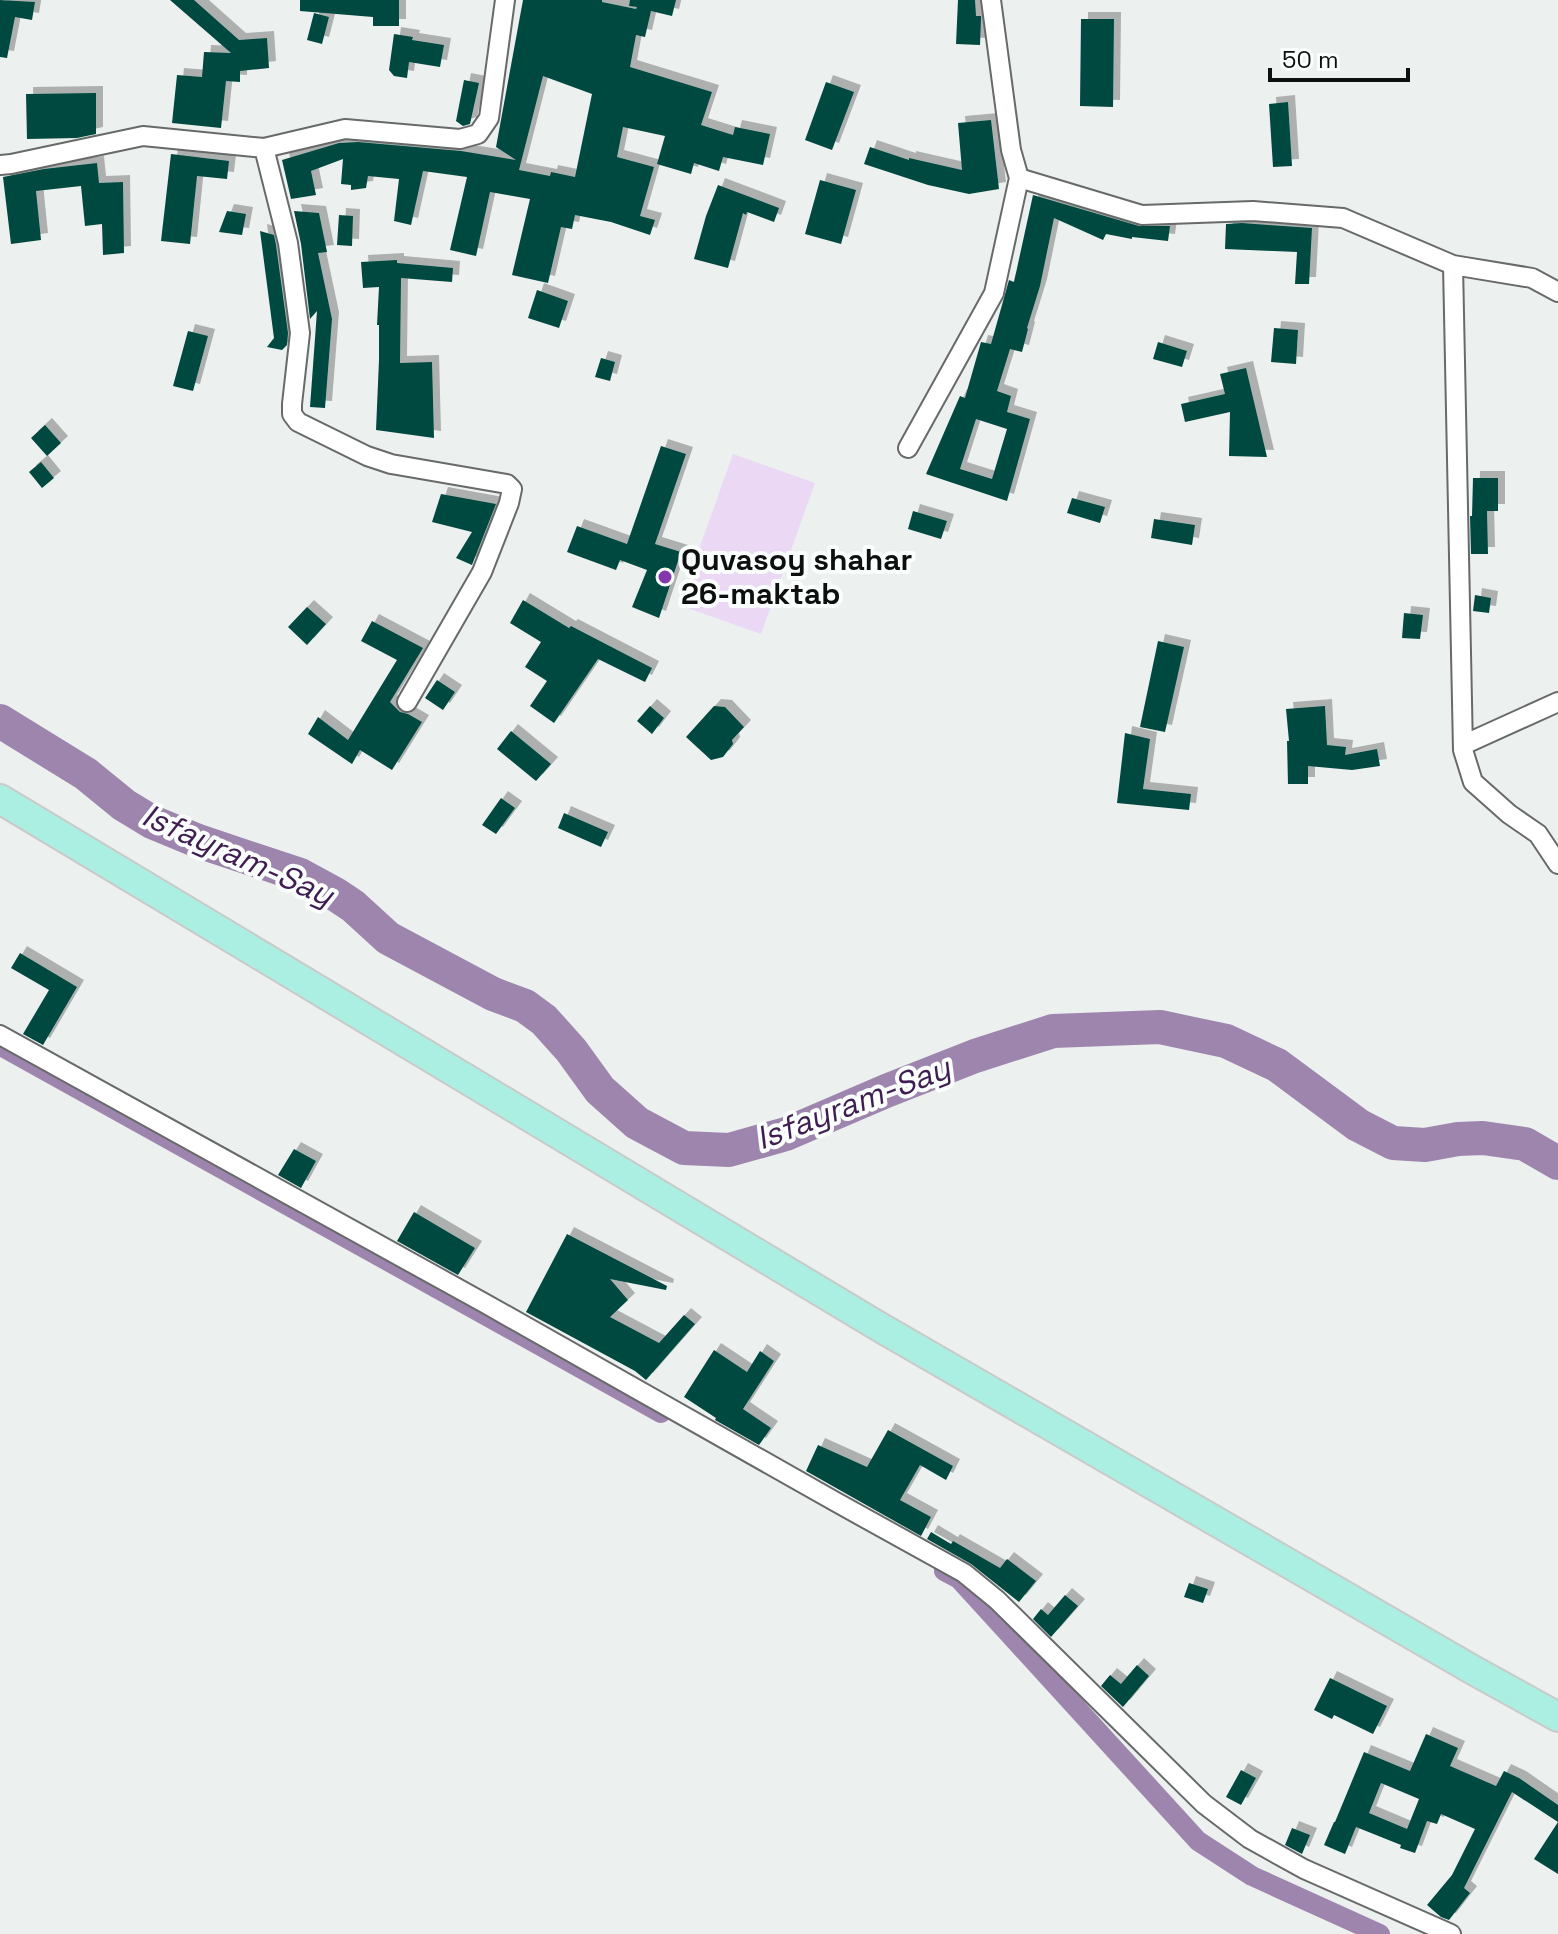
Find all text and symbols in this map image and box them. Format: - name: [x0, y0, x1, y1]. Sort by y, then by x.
- scale bar: [1270, 32, 1408, 82]
- text: 50 m: [1282, 44, 1339, 75]
- place label: Quvasoy shahar 26-maktab: [681, 540, 913, 613]
- marker: Quvasoy shahar 26-maktab: [656, 568, 674, 586]
- water label: Isfayram-Say: [136, 795, 341, 916]
- water label: Isfayram-Say: [750, 1047, 957, 1158]

